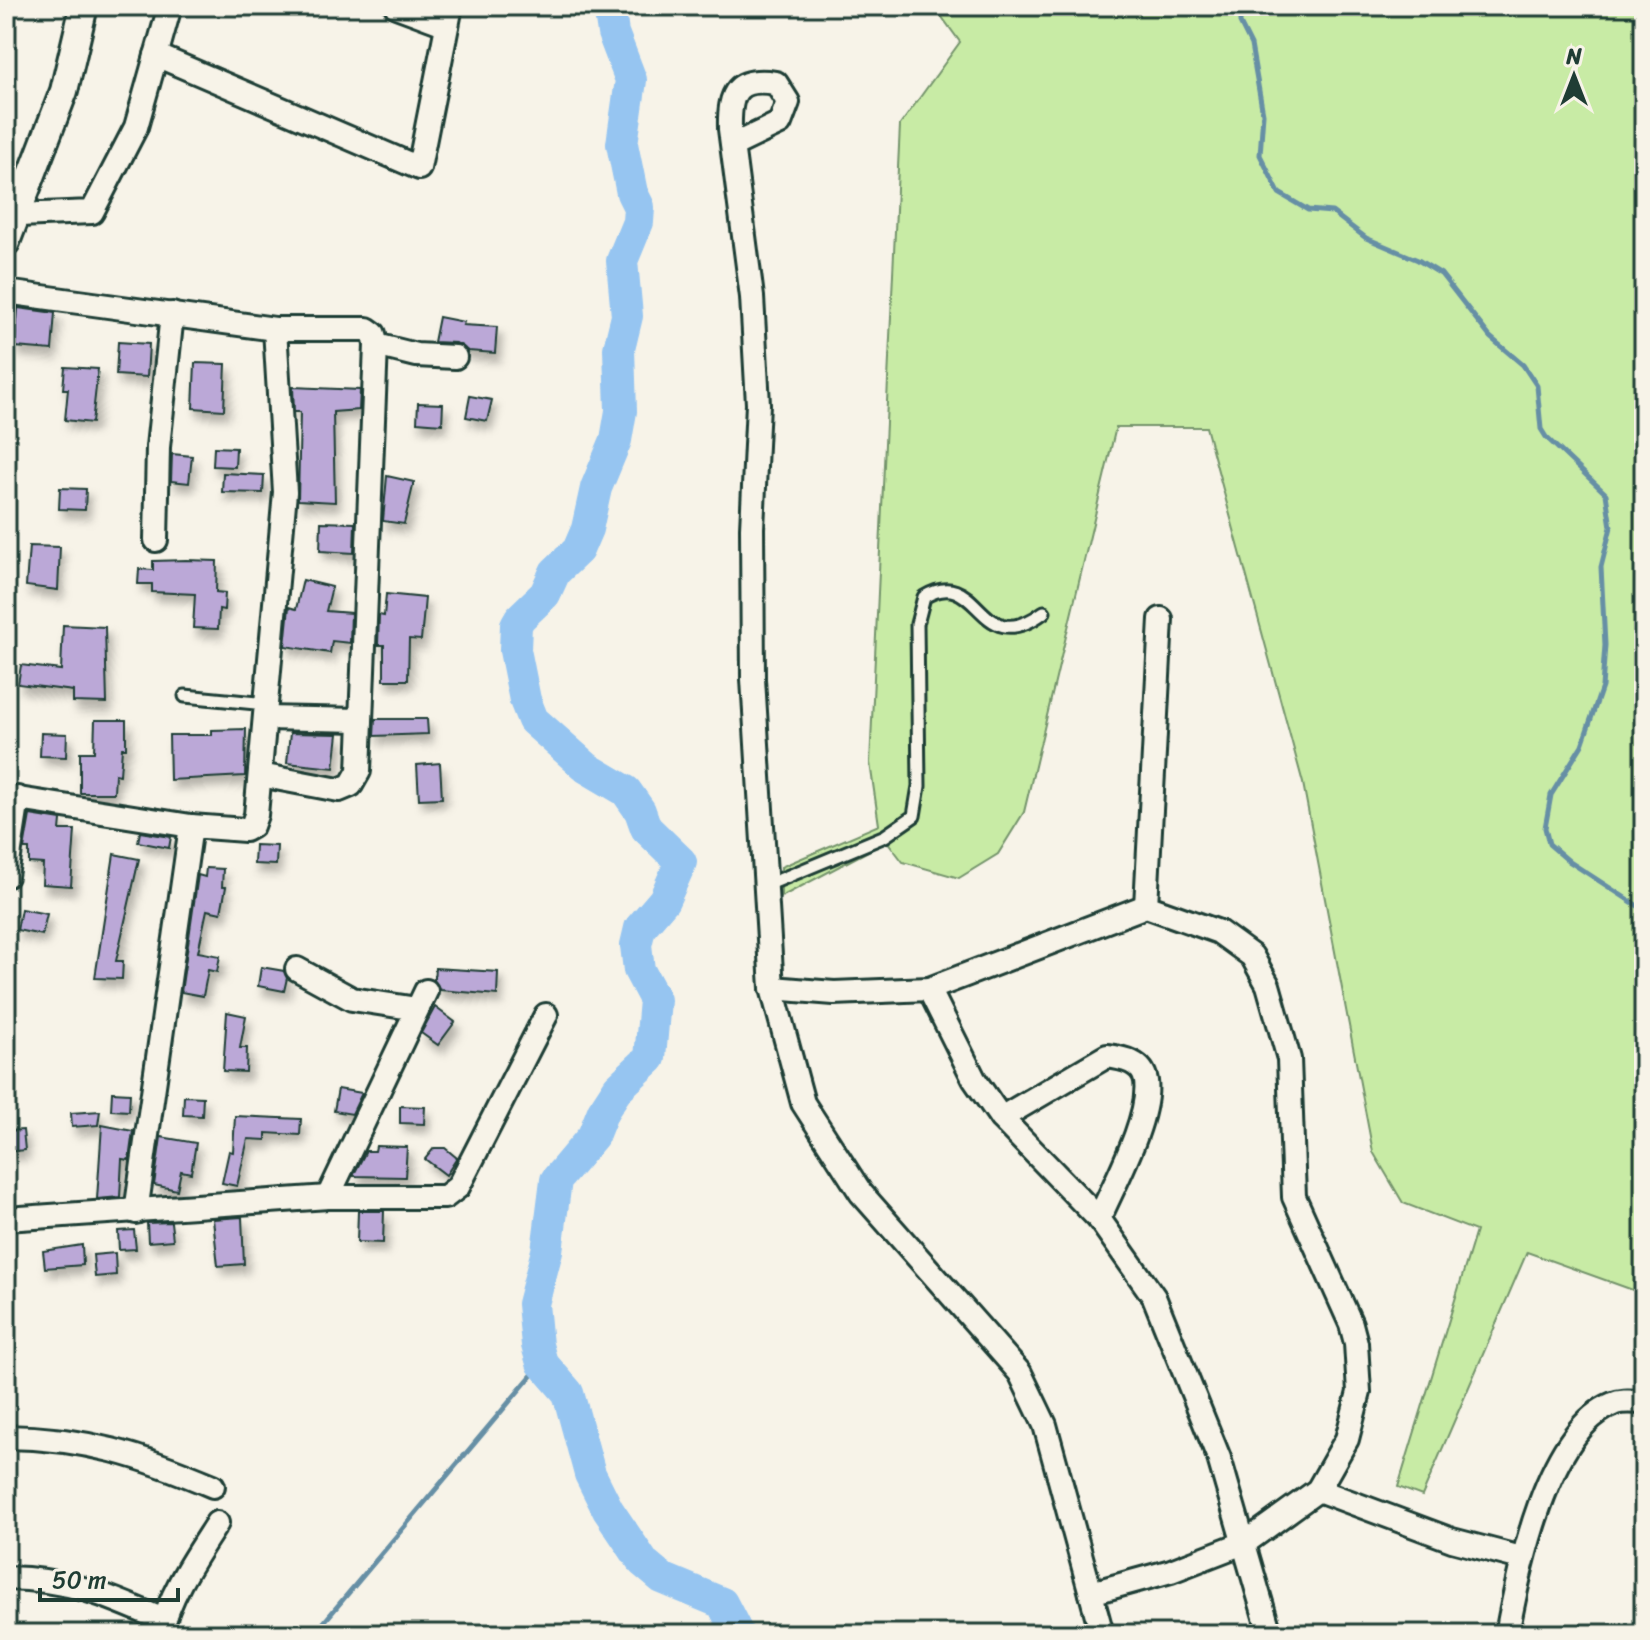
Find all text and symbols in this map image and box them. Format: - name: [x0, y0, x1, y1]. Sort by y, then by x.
- north arrow: [1534, 36, 1614, 116]
- text: N: [1565, 37, 1582, 76]
- scale bar: [40, 1552, 178, 1602]
- text: 50 m: [52, 1559, 107, 1601]

